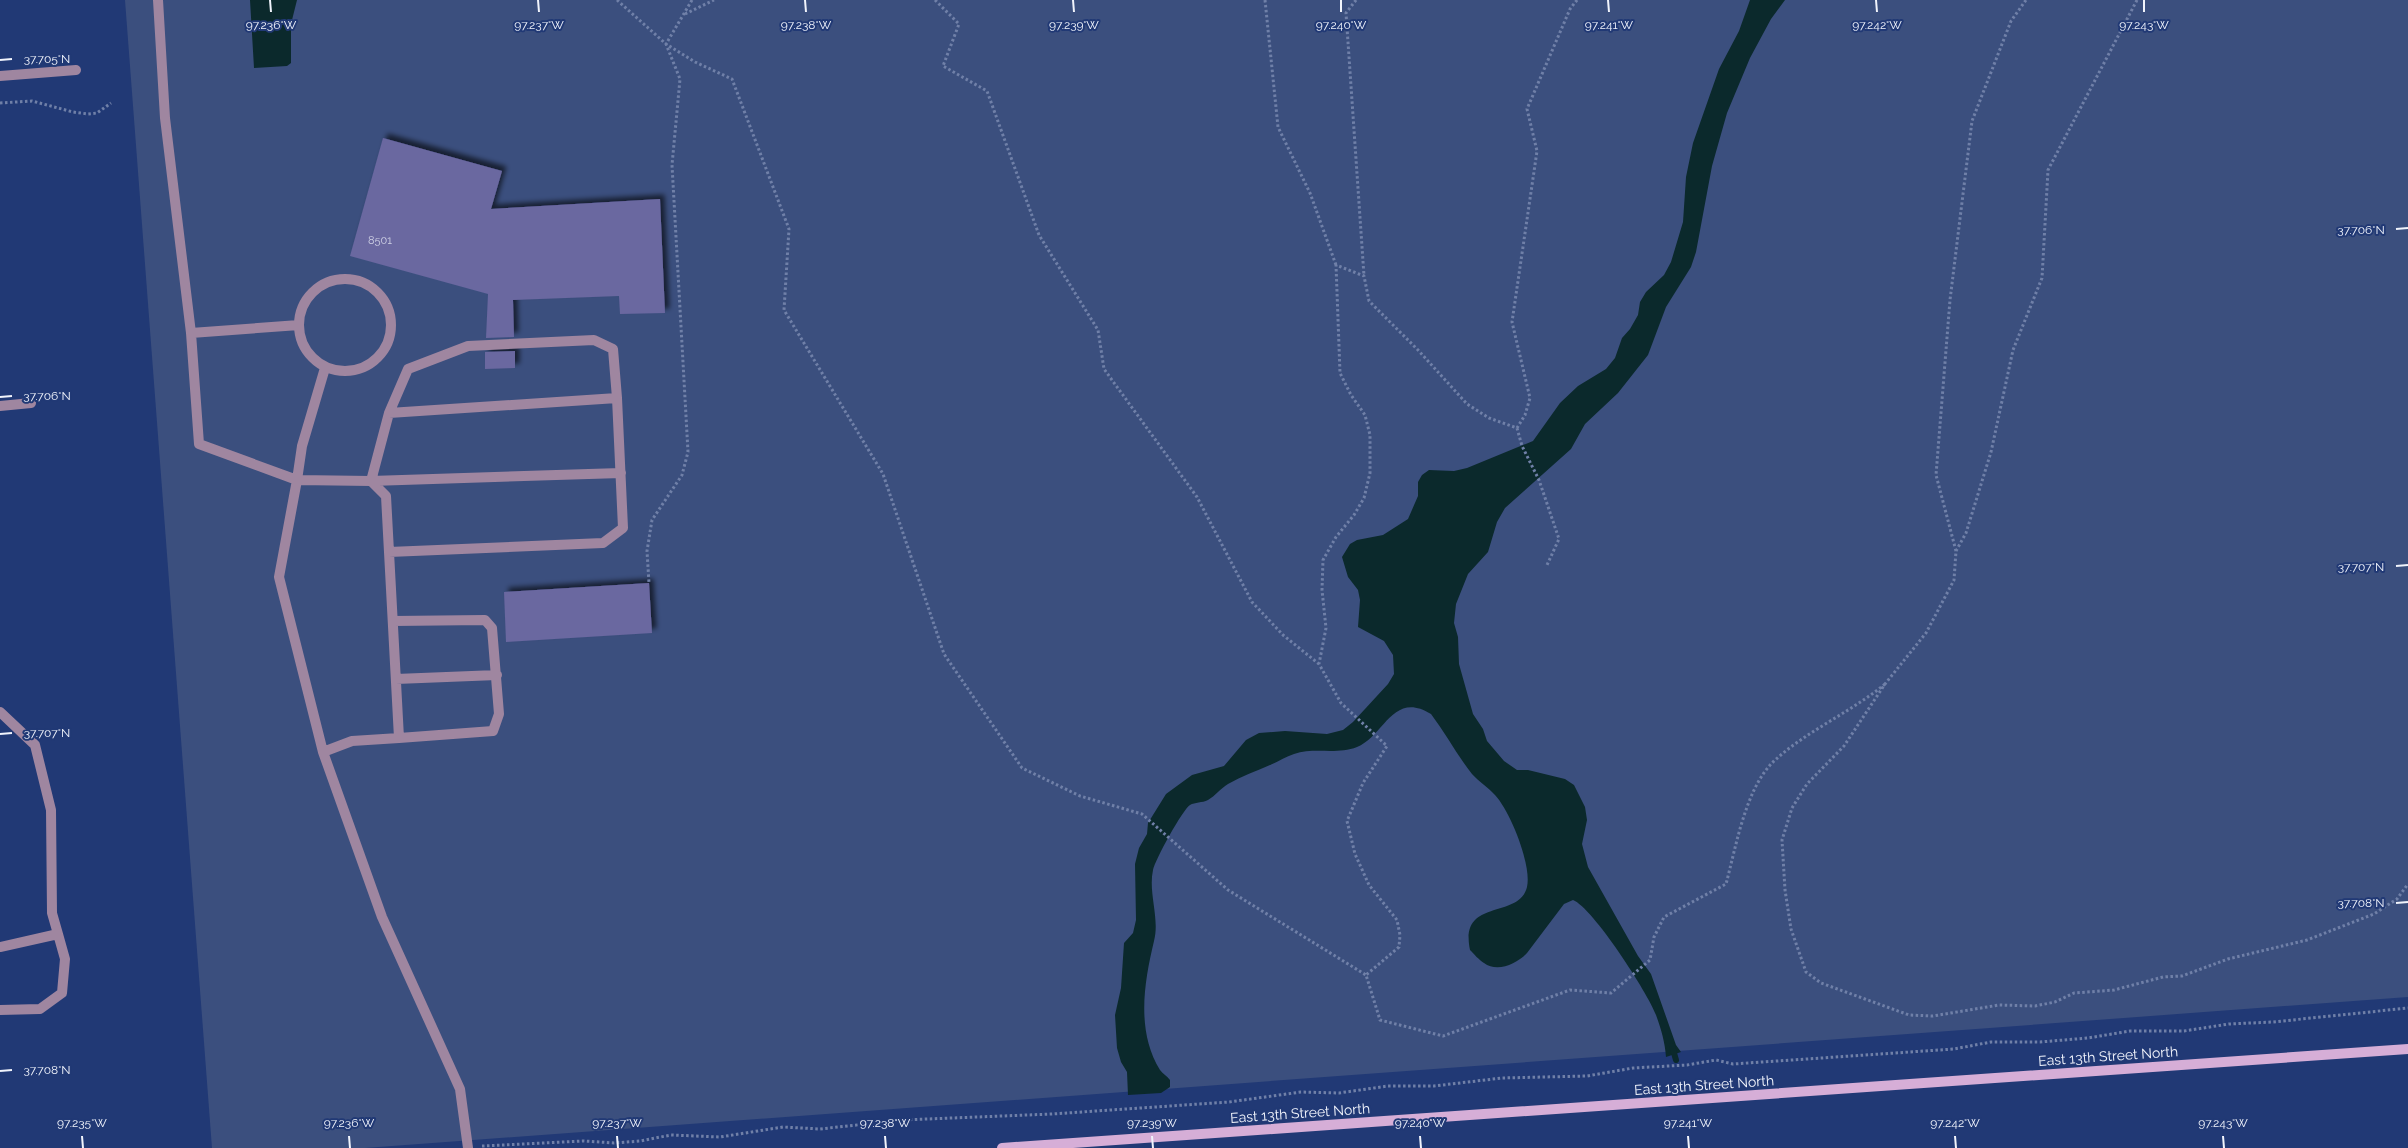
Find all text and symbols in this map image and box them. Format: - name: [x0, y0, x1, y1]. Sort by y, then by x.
- text: 97.236°W: [246, 18, 297, 32]
- text: 97.237°W: [514, 18, 564, 32]
- text: 97.238°W: [781, 18, 832, 32]
- text: 97.239°W: [1049, 18, 1099, 32]
- text: 97.240°W: [1316, 18, 1367, 32]
- text: 97.241°W: [1585, 18, 1634, 32]
- text: 97.242°W: [1852, 18, 1902, 32]
- text: 97.243°W: [2119, 18, 2169, 32]
- text: 37.705°N: [24, 52, 70, 66]
- text: 37.706°N: [2337, 223, 2385, 237]
- house number: 8501: [368, 234, 392, 247]
- text: 37.706°N: [23, 389, 71, 403]
- text: 37.707°N: [2338, 560, 2384, 574]
- text: 37.707°N: [24, 726, 70, 740]
- text: 37.708°N: [2337, 896, 2385, 910]
- street label: East 13th Street North: [2038, 1043, 2178, 1069]
- text: 37.708°N: [23, 1063, 71, 1077]
- street label: East 13th Street North: [1634, 1072, 1774, 1098]
- street label: East 13th Street North: [1230, 1100, 1370, 1126]
- text: 97.235°W: [57, 1116, 107, 1130]
- text: 97.236°W: [324, 1116, 375, 1130]
- text: 97.237°W: [592, 1116, 642, 1130]
- text: 97.238°W: [860, 1116, 911, 1130]
- text: 97.239°W: [1127, 1116, 1177, 1130]
- text: 97.240°W: [1395, 1116, 1446, 1130]
- text: 97.241°W: [1664, 1116, 1713, 1130]
- text: 97.242°W: [1930, 1116, 1980, 1130]
- text: 97.243°W: [2198, 1116, 2248, 1130]

